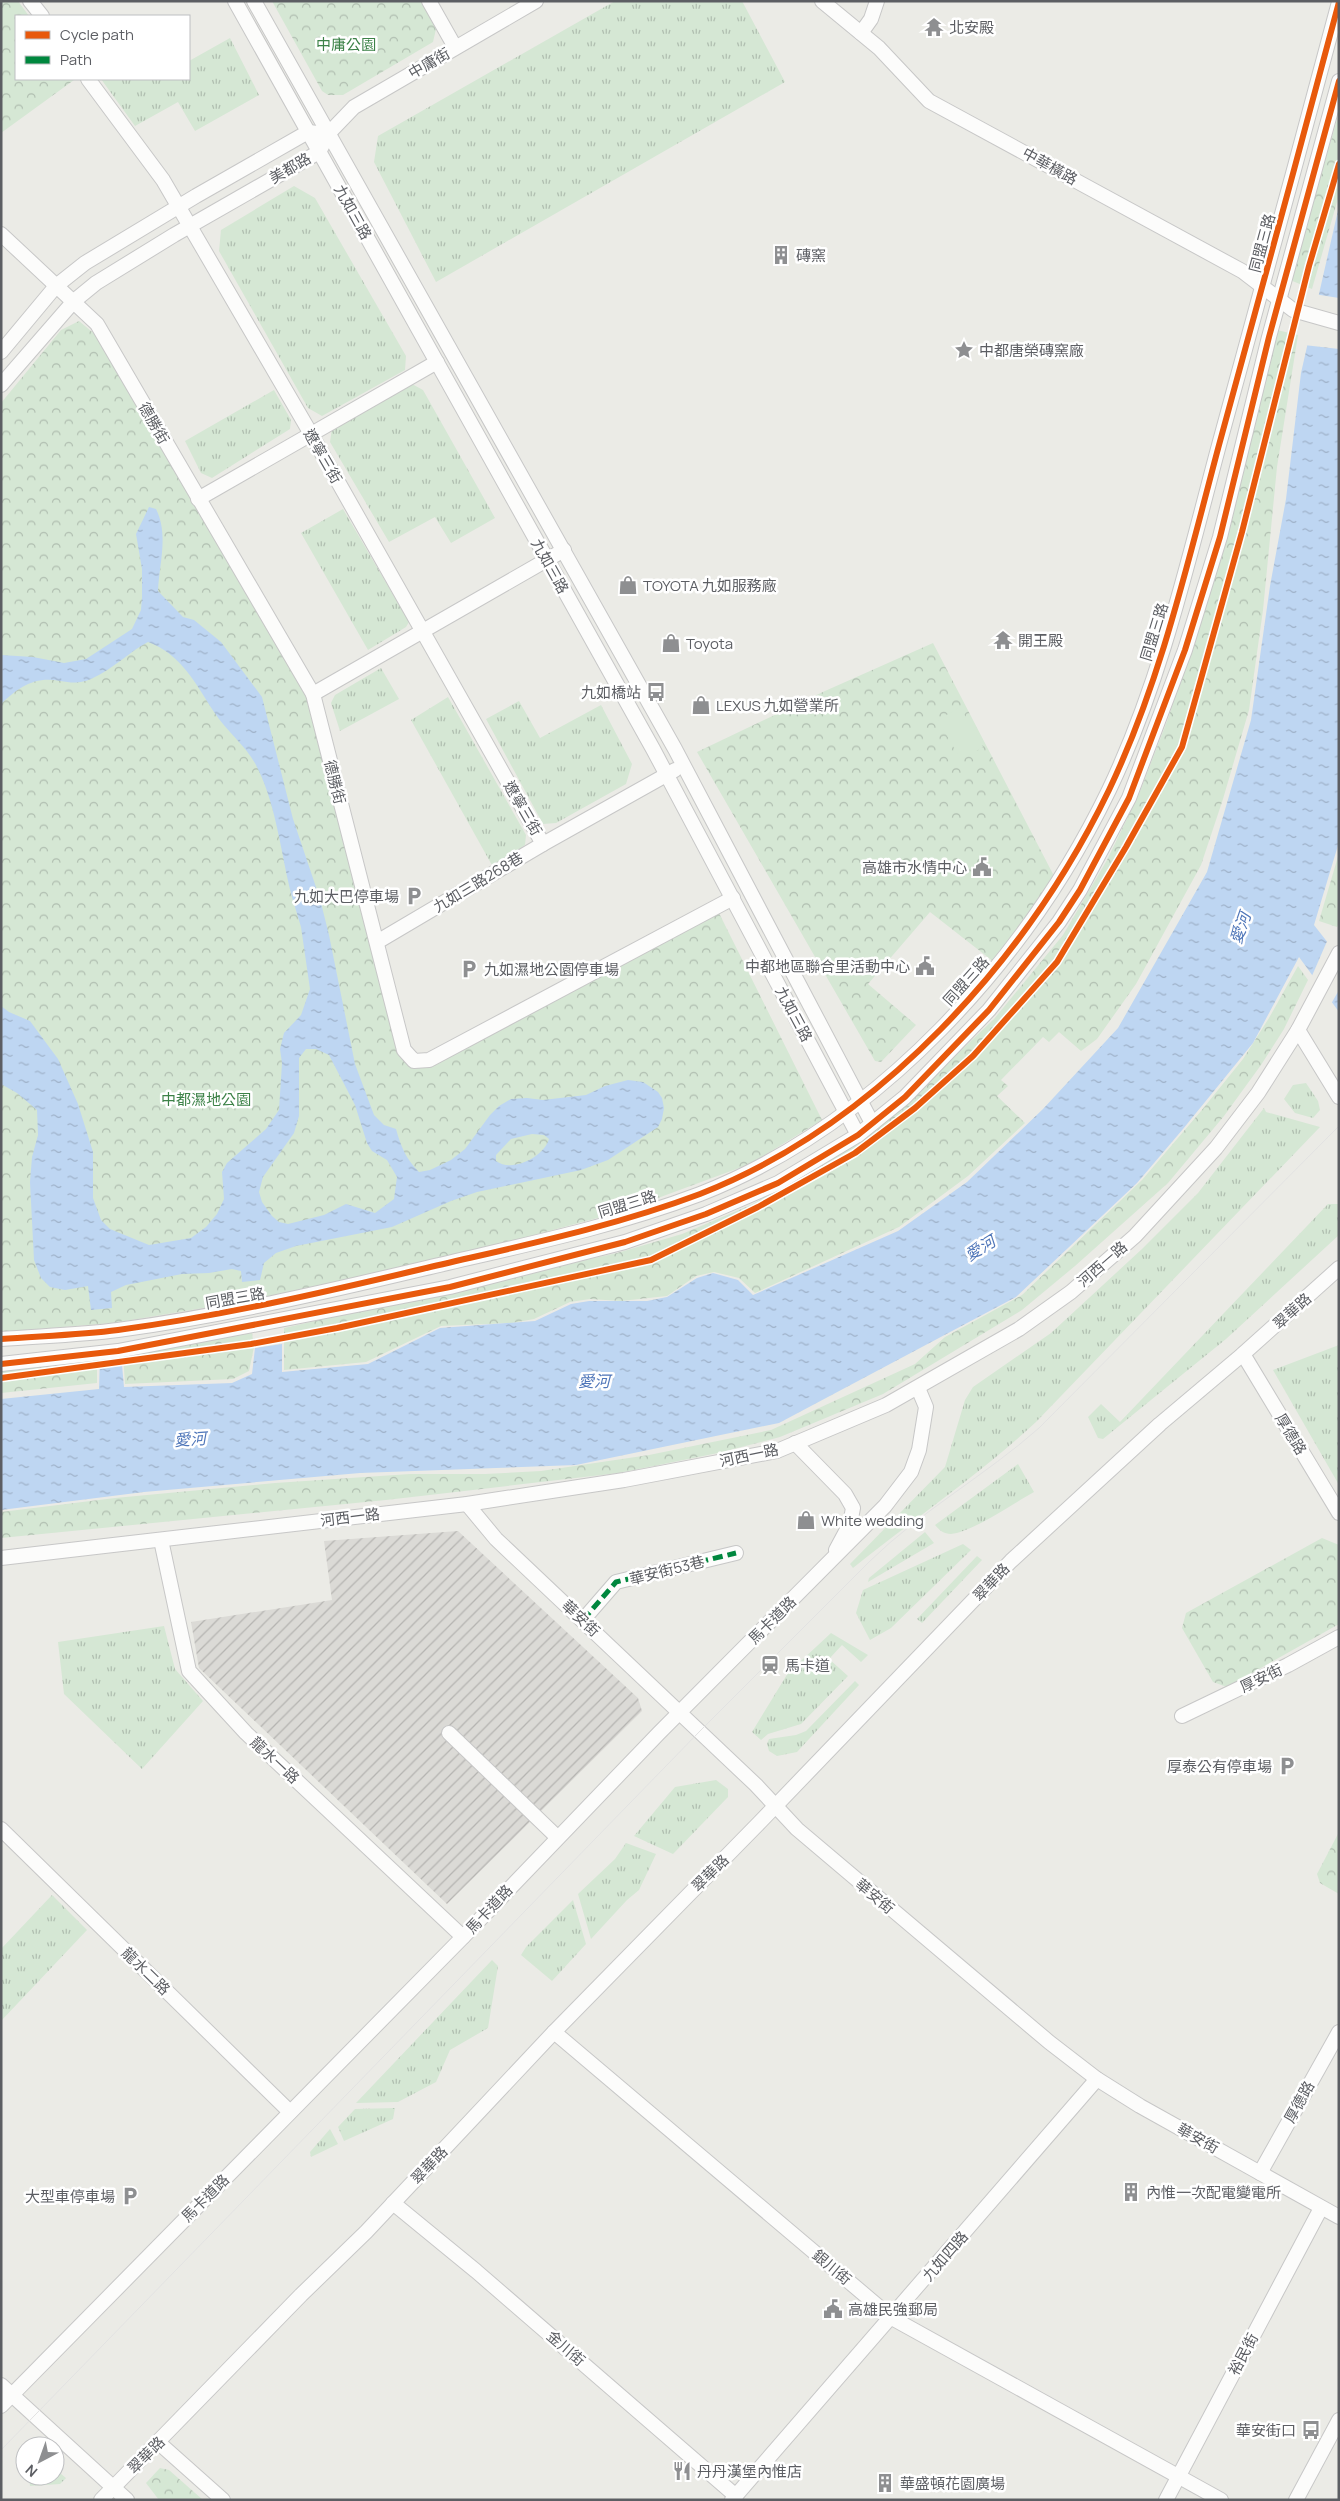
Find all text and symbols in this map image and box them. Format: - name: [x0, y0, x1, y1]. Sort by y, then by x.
- legend: [15, 15, 190, 80]
- temple icon: 北安殿: [923, 16, 945, 38]
- place label: 北安殿: [949, 17, 994, 38]
- text: Cycle path: [60, 24, 134, 45]
- park label: 中庸公園: [316, 34, 376, 55]
- street label: 中庸街: [404, 43, 454, 83]
- text: Path: [60, 49, 92, 70]
- street label: 中華橫路: [1019, 142, 1081, 190]
- street label: 美都路: [265, 148, 315, 188]
- street label: 九如三路: [329, 181, 377, 243]
- street label: 同盟三路: [1244, 211, 1280, 275]
- building icon: 磚窯: [770, 244, 792, 266]
- place label: 磚窯: [796, 245, 826, 266]
- place icon: 中都唐榮磚窯廠: [953, 339, 975, 361]
- place label: 中都唐榮磚窯廠: [979, 340, 1084, 361]
- street label: 德勝街: [134, 398, 174, 448]
- street label: 遼寧三街: [299, 425, 347, 487]
- street label: 九如三路: [526, 535, 574, 597]
- shop icon: TOYOTA 九如服務廠: [617, 574, 639, 596]
- place label: TOYOTA 九如服務廠: [643, 575, 777, 596]
- street label: 同盟三路: [1135, 600, 1173, 664]
- temple icon: 開王殿: [992, 629, 1014, 651]
- place label: 開王殿: [1018, 630, 1063, 651]
- shop icon: Toyota: [660, 632, 682, 654]
- place label: Toyota: [686, 633, 733, 654]
- bus stop icon: 九如橋站: [645, 681, 667, 703]
- place label: 九如橋站: [581, 682, 641, 703]
- shop icon: LEXUS 九如營業所: [690, 694, 712, 716]
- place label: LEXUS 九如營業所: [716, 695, 839, 716]
- street label: 德勝街: [319, 758, 351, 806]
- street label: 遼寧三街: [499, 777, 547, 839]
- street label: 九如三路268巷: [429, 847, 527, 917]
- public building icon: 高雄市水情中心: [971, 856, 993, 878]
- place label: 高雄市水情中心: [862, 857, 967, 878]
- parking icon: 九如大巴停車場: [403, 885, 425, 907]
- place label: 九如大巴停車場: [294, 886, 399, 907]
- water label: 愛河: [1224, 906, 1257, 947]
- street label: 同盟三路: [938, 952, 994, 1010]
- public building icon: 中都地區聯合里活動中心: [914, 955, 936, 977]
- place label: 中都地區聯合里活動中心: [745, 956, 910, 977]
- parking icon: 九如濕地公園停車場: [458, 958, 480, 980]
- place label: 九如濕地公園停車場: [484, 959, 619, 980]
- street label: 九如三路: [771, 983, 817, 1045]
- park label: 中都濕地公園: [161, 1089, 251, 1110]
- street label: 同盟三路: [595, 1185, 659, 1223]
- water label: 愛河: [961, 1229, 1002, 1266]
- street label: 河西一路: [1072, 1236, 1132, 1292]
- street label: 同盟三路: [204, 1282, 266, 1314]
- street label: 翠華路: [1268, 1288, 1316, 1334]
- water label: 愛河: [578, 1370, 613, 1392]
- street label: 厚德路: [1270, 1409, 1312, 1459]
- water label: 愛河: [173, 1427, 210, 1451]
- street label: 河西一路: [717, 1438, 781, 1472]
- street label: 河西一路: [319, 1503, 381, 1531]
- shop icon: White wedding: [795, 1509, 817, 1531]
- place label: White wedding: [821, 1510, 924, 1531]
- street label: 華安街53巷: [627, 1551, 707, 1589]
- street label: 翠華路: [968, 1558, 1014, 1606]
- street label: 馬卡道路: [743, 1591, 801, 1649]
- street label: 華安街: [557, 1595, 605, 1641]
- station icon: 馬卡道: [759, 1654, 781, 1676]
- place label: 馬卡道: [785, 1655, 830, 1676]
- street label: 厚安街: [1236, 1659, 1286, 1697]
- street label: 龍水一路: [246, 1732, 304, 1788]
- parking icon: 厚泰公有停車場: [1276, 1755, 1298, 1777]
- place label: 厚泰公有停車場: [1167, 1756, 1272, 1777]
- street label: 翠華路: [687, 1850, 733, 1896]
- street label: 華安街: [851, 1873, 899, 1919]
- street label: 馬卡道路: [461, 1880, 517, 1938]
- street label: 龍水二路: [117, 1943, 175, 1999]
- street label: 厚德路: [1279, 2077, 1319, 2127]
- street label: 華安街: [1173, 2118, 1223, 2158]
- street label: 翠華路: [406, 2141, 452, 2189]
- street label: 馬卡道路: [176, 2169, 234, 2227]
- building icon: 內惟一次配電變電所: [1120, 2181, 1142, 2203]
- place label: 內惟一次配電變電所: [1146, 2182, 1281, 2203]
- parking icon: 大型車停車場: [119, 2185, 141, 2207]
- place label: 大型車停車場: [25, 2186, 115, 2207]
- street label: 九如四路: [917, 2226, 973, 2286]
- street label: 銀川街: [808, 2244, 856, 2290]
- public building icon: 高雄民強郵局: [822, 2298, 844, 2320]
- place label: 高雄民強郵局: [848, 2299, 938, 2320]
- street label: 金川街: [542, 2325, 590, 2371]
- street label: 裕民街: [1223, 2329, 1263, 2379]
- bus stop icon: 華安街口: [1300, 2419, 1322, 2441]
- place label: 華安街口: [1236, 2420, 1296, 2441]
- street label: 翠華路: [123, 2432, 169, 2478]
- north arrow: [15, 2436, 65, 2486]
- restaurant icon: 丹丹漢堡內惟店: [671, 2460, 693, 2482]
- text: N: [21, 2461, 41, 2482]
- place label: 丹丹漢堡內惟店: [697, 2461, 802, 2482]
- building icon: 華盛頓花園廣場: [874, 2472, 896, 2494]
- place label: 華盛頓花園廣場: [900, 2473, 1005, 2494]

